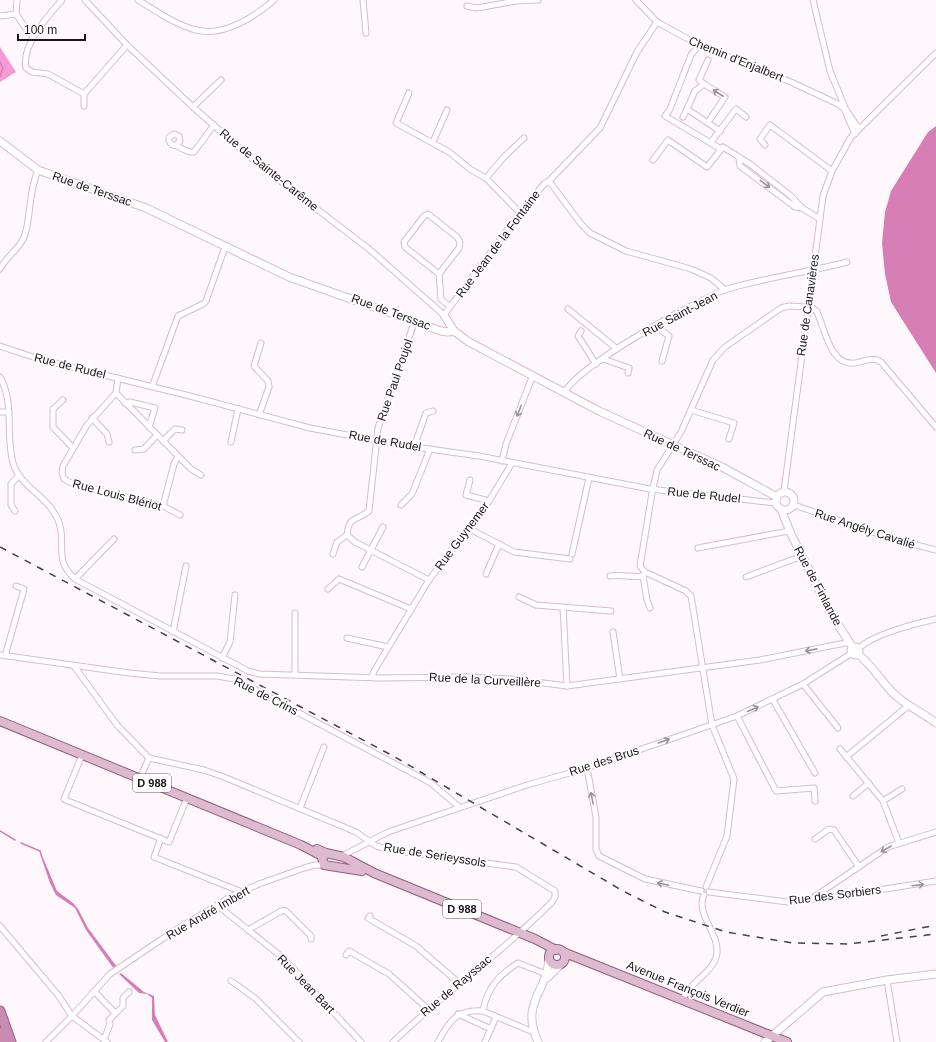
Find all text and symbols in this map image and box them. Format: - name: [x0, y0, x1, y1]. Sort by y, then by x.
- scale bar: [18, 16, 85, 42]
- text: 100 m: [24, 23, 57, 37]
- street label: Chemin d'Enjalbert: [687, 34, 786, 85]
- one-way arrow: [712, 88, 724, 96]
- street label: Rue de Sainte-Carême: [217, 126, 321, 214]
- street label: Rue de Terssac: [50, 169, 134, 209]
- one-way arrow: [759, 180, 770, 188]
- street label: Rue Jean de la Fontaine: [453, 187, 543, 300]
- street label: Rue de Canavières: [794, 253, 822, 357]
- street label: Rue Saint-Jean: [640, 288, 720, 340]
- street label: Rue de Terssac: [350, 291, 432, 333]
- street label: Rue Paul Poujol: [374, 337, 416, 423]
- street label: Rue de Rudel: [33, 350, 107, 382]
- one-way arrow: [514, 405, 522, 417]
- street label: Rue de Terssac: [641, 426, 723, 474]
- street label: Rue de Rudel: [348, 428, 422, 454]
- street label: Rue Louis Blériot: [71, 476, 164, 514]
- street label: Rue de Rudel: [667, 484, 741, 506]
- street label: Rue Guynemer: [432, 499, 492, 573]
- street label: Rue Angély Cavalié: [813, 506, 917, 552]
- street label: Rue de Finlande: [791, 544, 845, 628]
- one-way arrow: [805, 646, 818, 654]
- street label: Rue de la Curveillère: [429, 670, 542, 690]
- street label: Rue de Crins: [232, 674, 300, 718]
- one-way arrow: [747, 705, 759, 712]
- one-way arrow: [657, 737, 670, 744]
- street label: Rue des Brus: [567, 743, 641, 779]
- road number: D 988: [133, 774, 171, 792]
- one-way arrow: [588, 792, 596, 805]
- street label: Rue de Serieyssols: [383, 840, 487, 870]
- one-way arrow: [880, 846, 892, 854]
- one-way arrow: [657, 879, 670, 887]
- one-way arrow: [911, 881, 924, 889]
- street label: Rue des Sorbiers: [788, 882, 882, 908]
- street label: Rue André Imbert: [164, 883, 253, 943]
- road number: D 988: [443, 900, 481, 918]
- street label: Rue Jean Bart: [274, 952, 338, 1017]
- street label: Rue de Rayssac: [418, 952, 494, 1020]
- street label: Avenue François Verdier: [625, 958, 751, 1020]

